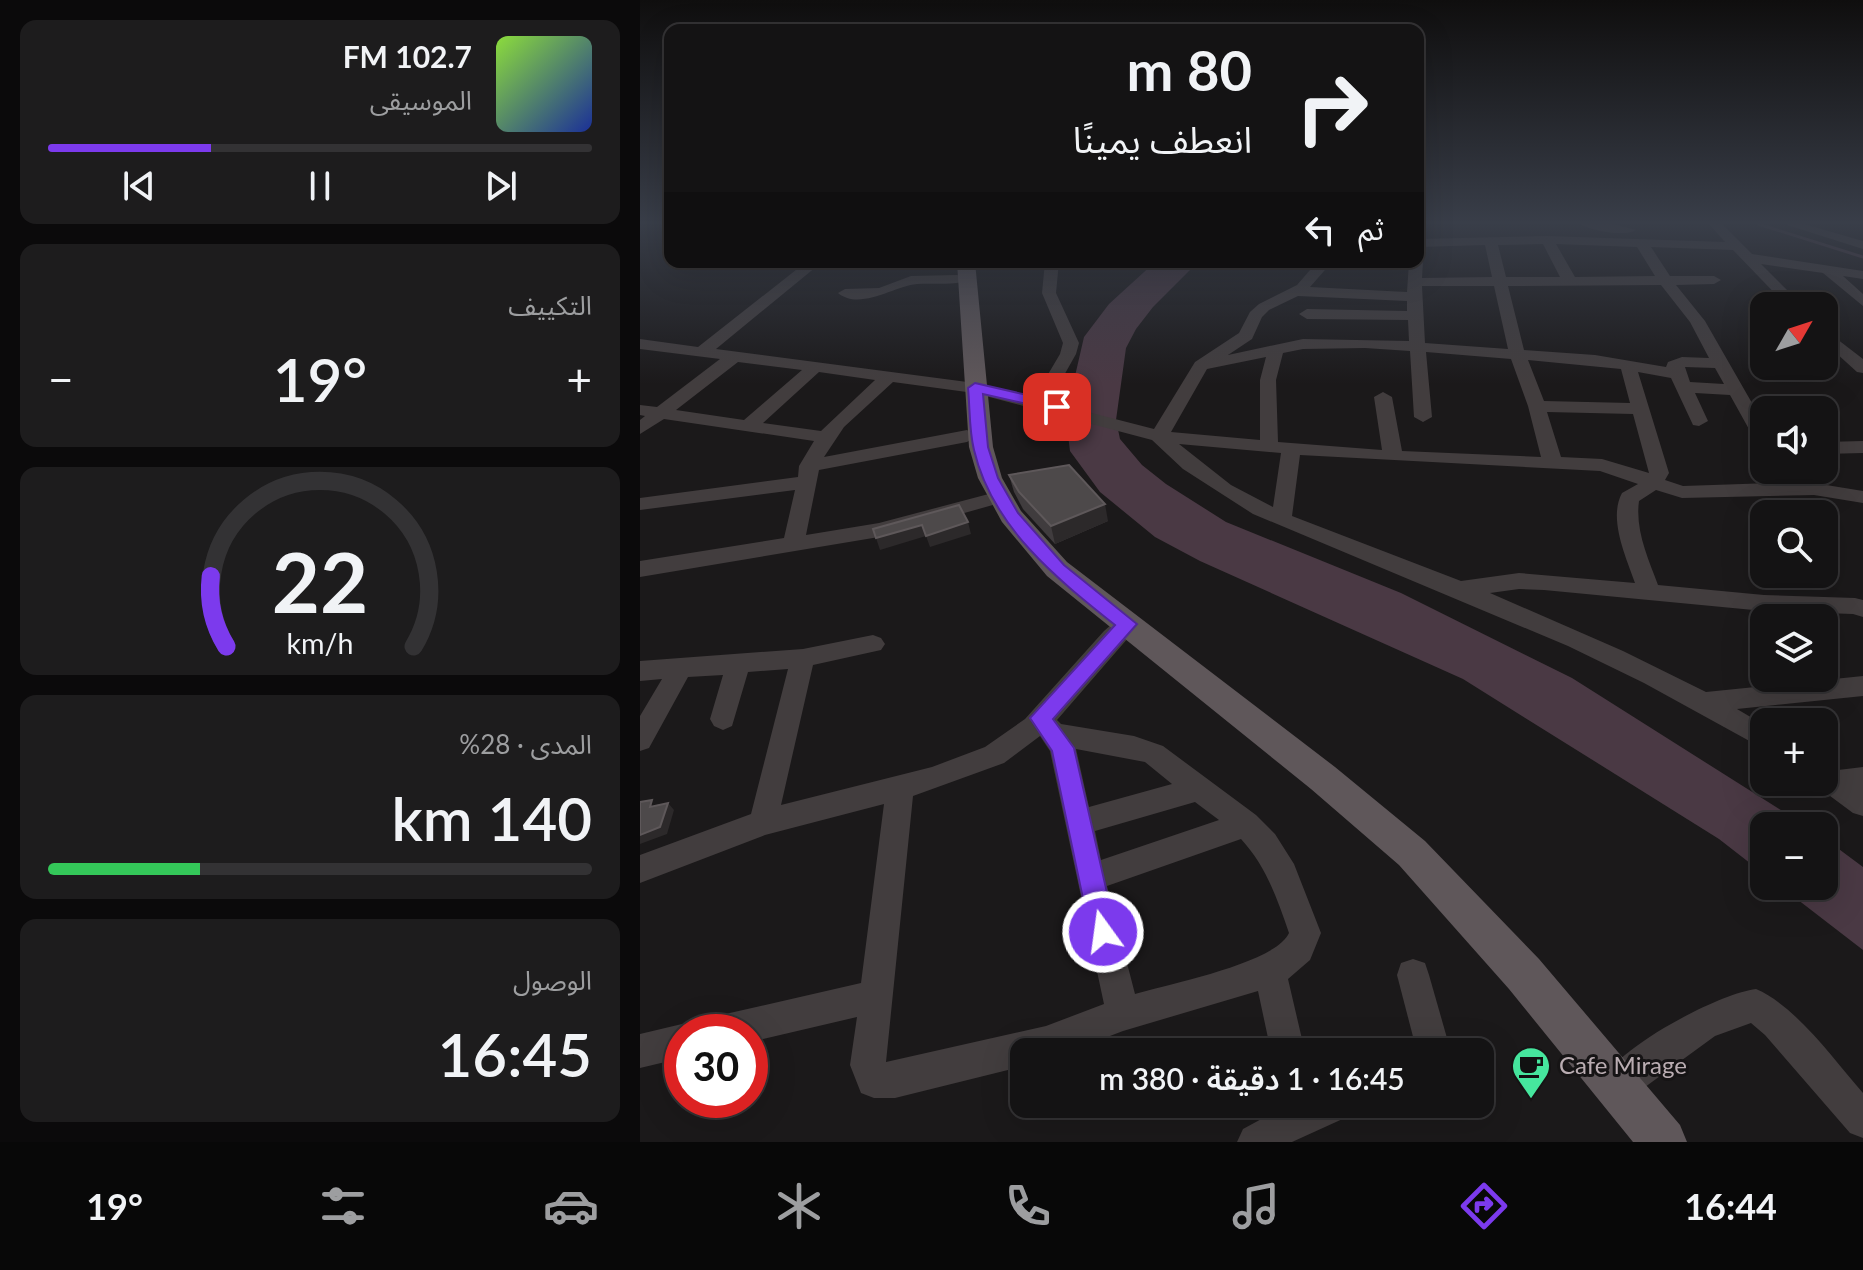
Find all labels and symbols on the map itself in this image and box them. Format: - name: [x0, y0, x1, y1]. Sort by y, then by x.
- north arrow: [1750, 292, 1838, 380]
- pin: [1023, 373, 1091, 441]
- position arrow: [1061, 890, 1145, 974]
- speed limit sign: 30: [664, 1014, 768, 1118]
- cafe icon: Cafe Mirage: [1510, 1045, 1552, 1100]
- place label: Cafe Mirage: [1559, 1050, 1687, 1079]

